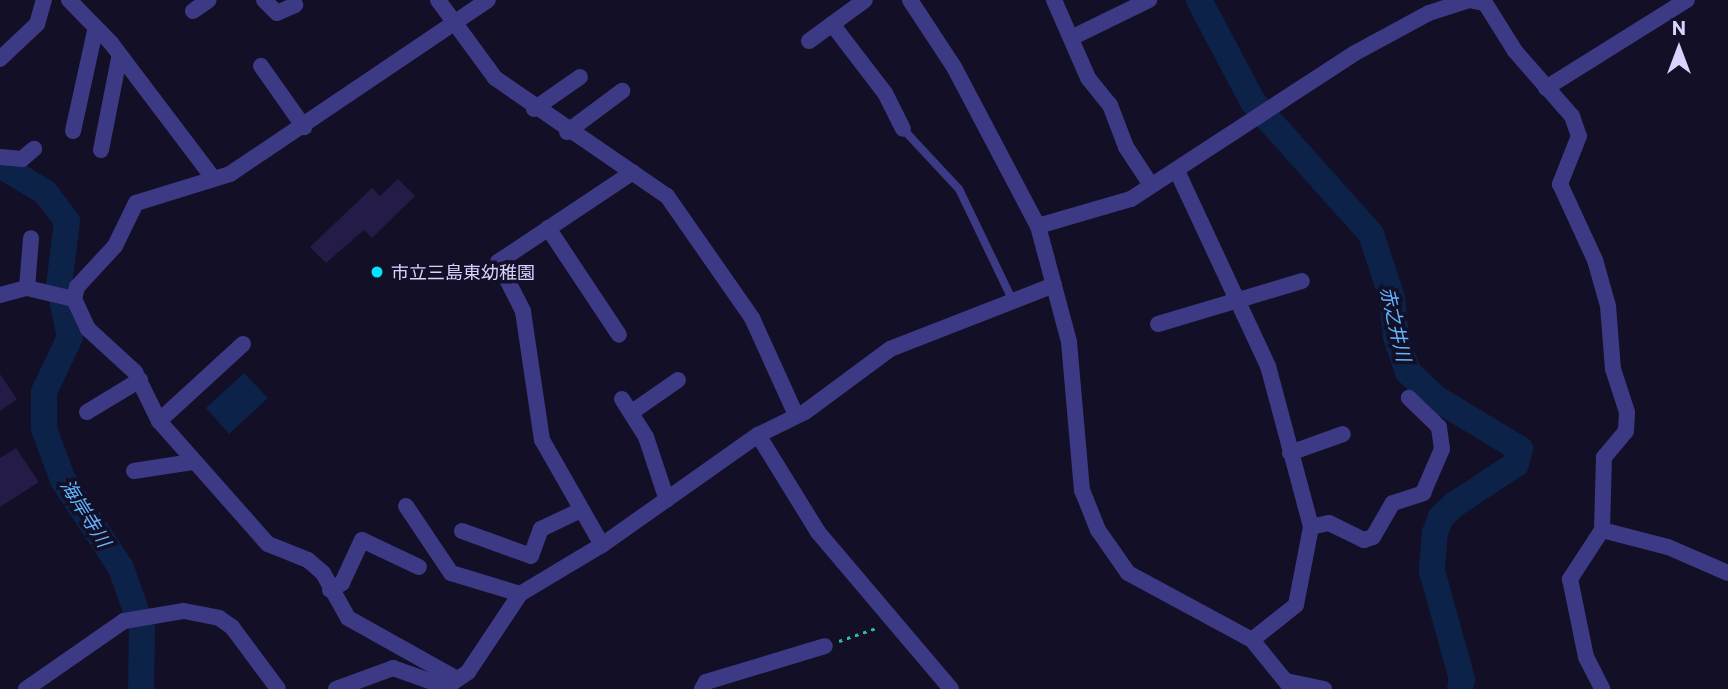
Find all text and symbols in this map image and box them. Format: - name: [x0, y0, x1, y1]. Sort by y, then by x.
- north arrow: [1644, 14, 1714, 84]
- text: N: [1672, 16, 1686, 39]
- place label: 市立三島東幼稚園: [391, 261, 535, 283]
- marker: 市立三島東幼稚園: [369, 264, 385, 280]
- water label: 赤之井川: [1376, 284, 1416, 364]
- water label: 海岸寺川: [56, 475, 116, 551]

